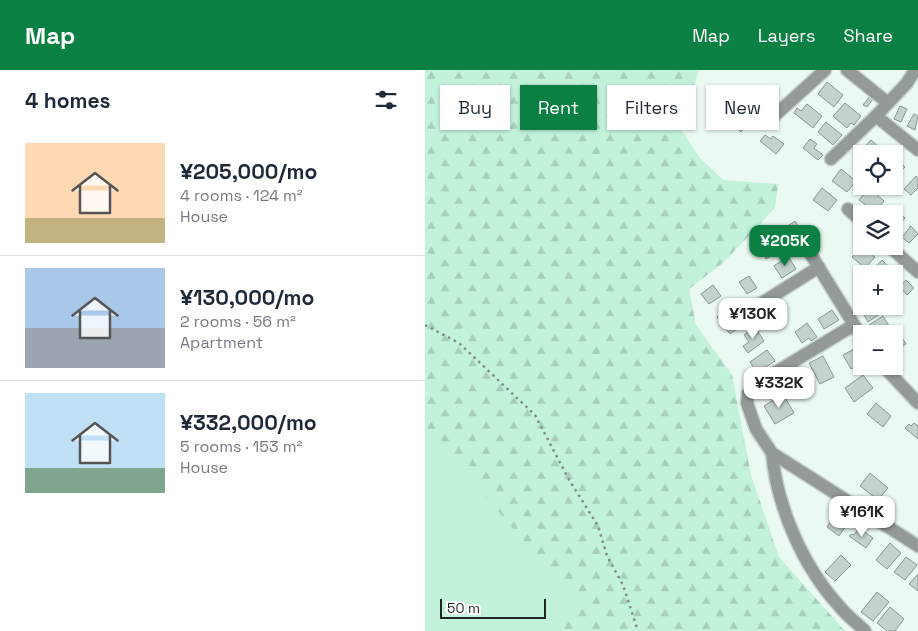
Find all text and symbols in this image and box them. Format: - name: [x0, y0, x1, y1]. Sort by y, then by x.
- text: Map: [25, 20, 75, 51]
- text: Map: [692, 24, 730, 47]
- text: Layers: [758, 24, 815, 47]
- text: Share: [843, 24, 893, 47]
- chip: Buy: [440, 85, 510, 130]
- chip: Rent: [520, 85, 597, 130]
- chip: Filters: [607, 85, 696, 130]
- chip: New: [706, 85, 779, 130]
- icon: filters: [372, 86, 400, 114]
- text: 4 homes: [25, 87, 111, 114]
- map controls: [853, 145, 903, 375]
- button: locate: [853, 145, 903, 195]
- text: ¥205,000/mo: [180, 158, 317, 185]
- icon: home: [65, 163, 125, 223]
- text: 4 rooms · 124 m²: [180, 185, 303, 206]
- button: layers: [853, 205, 903, 255]
- text: House: [180, 206, 228, 227]
- pin: ¥205K: [750, 224, 820, 267]
- text: ¥205K: [760, 230, 810, 251]
- button: +: [853, 265, 903, 315]
- text: ¥130,000/mo: [180, 284, 314, 311]
- icon: home: [65, 288, 125, 348]
- pin: ¥130K: [718, 298, 788, 340]
- text: ¥130K: [729, 303, 777, 324]
- text: 2 rooms · 56 m²: [180, 311, 296, 332]
- button: −: [853, 325, 903, 375]
- text: Apartment: [180, 332, 263, 353]
- pin: ¥332K: [744, 366, 814, 409]
- text: ¥332K: [755, 372, 803, 393]
- text: ¥332,000/mo: [180, 409, 317, 436]
- icon: home: [65, 413, 125, 473]
- text: 5 rooms · 153 m²: [180, 436, 302, 457]
- text: House: [180, 457, 228, 478]
- pin: ¥161K: [827, 496, 897, 538]
- text: ¥161K: [840, 501, 884, 522]
- scale bar: [440, 596, 546, 619]
- text: 50 m: [447, 599, 480, 617]

